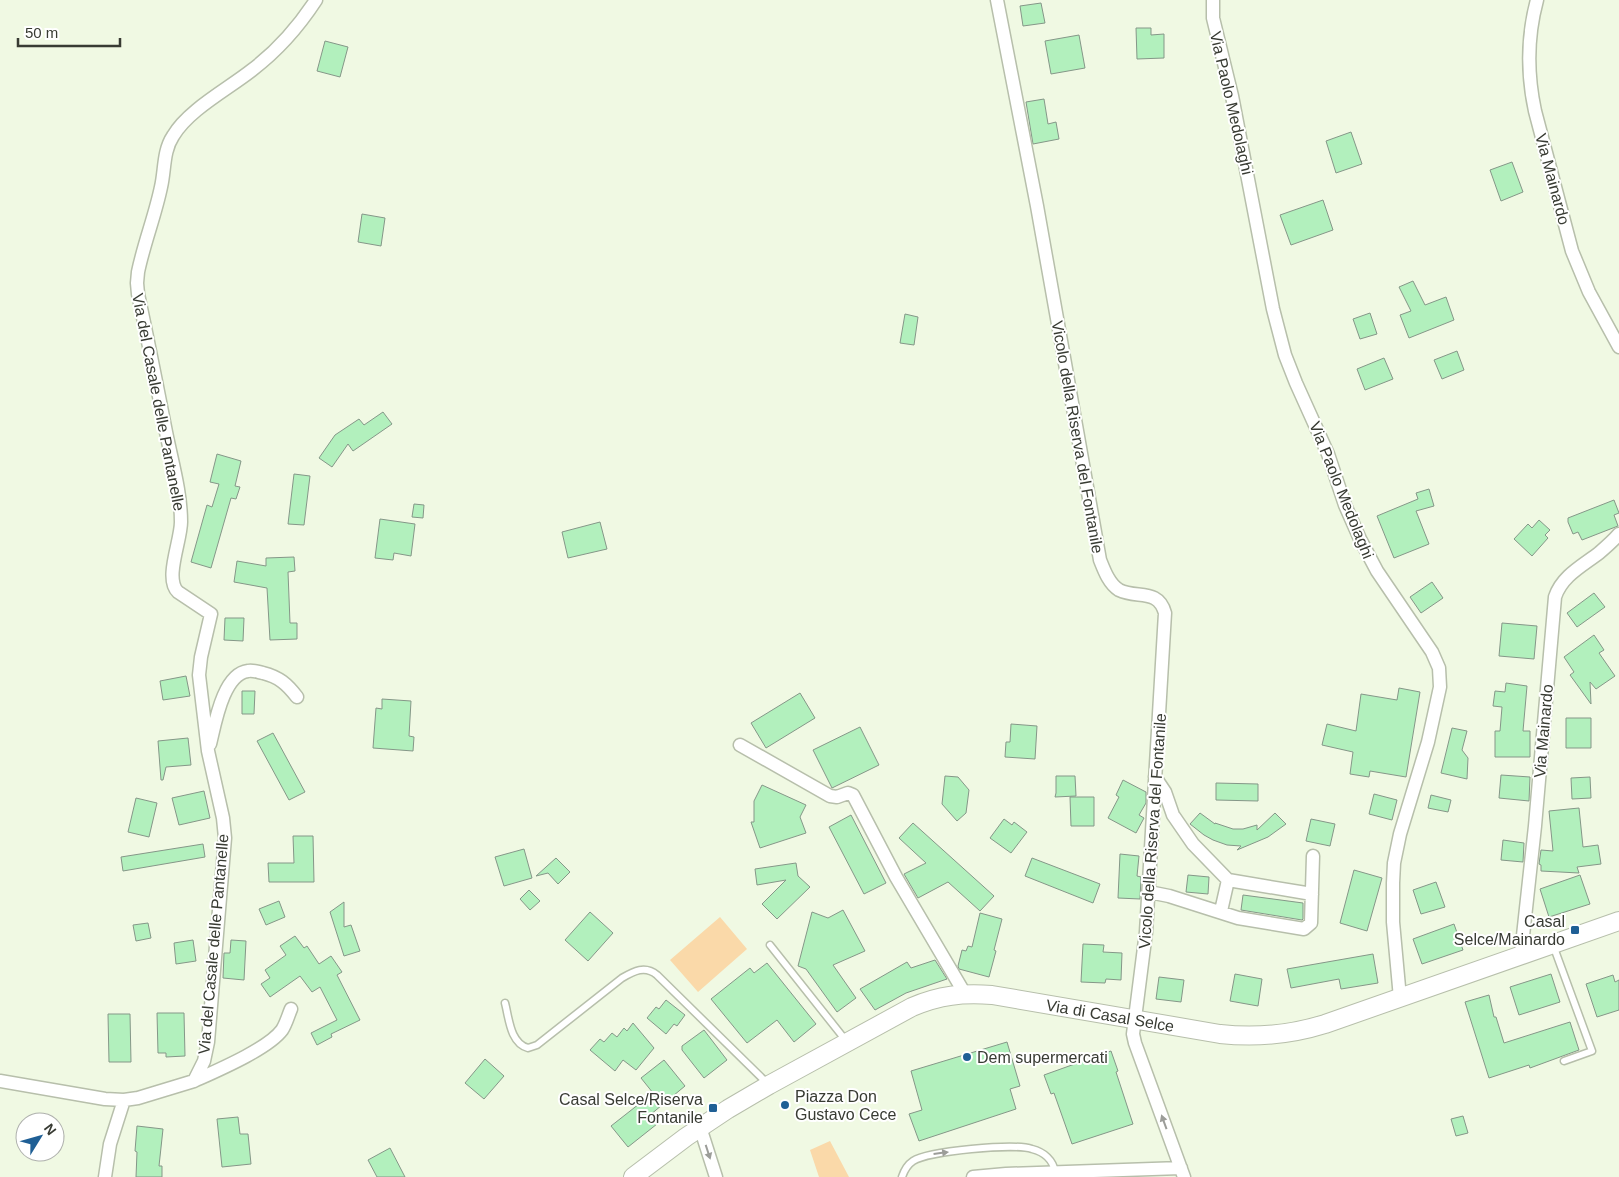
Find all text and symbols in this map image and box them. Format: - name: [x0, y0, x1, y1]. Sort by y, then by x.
- scale bar: [18, 15, 120, 47]
- text: 50 m: [25, 24, 58, 41]
- street label: Via Paolo Medolaghi: [1207, 30, 1256, 176]
- street label: Via Mainardo: [1532, 132, 1573, 227]
- street label: Via del Casale delle Pantanelle: [129, 292, 188, 512]
- street label: Vicolo della Riserva del Fontanile: [1049, 319, 1106, 555]
- street label: Via Paolo Medolaghi: [1306, 419, 1377, 561]
- street label: Via Mainardo: [1531, 683, 1556, 779]
- street label: Vicolo della Riserva del Fontanile: [1136, 712, 1169, 949]
- street label: Via del Casale delle Pantanelle: [195, 833, 232, 1055]
- place label: Casal Selce/Mainardo: [1454, 913, 1565, 948]
- marker: Casal Selce/Mainardo: [1569, 924, 1581, 936]
- street label: Via di Casal Selce: [1045, 996, 1176, 1035]
- place label: Dem supermercati: [977, 1049, 1108, 1066]
- marker: Dem supermercati: [961, 1051, 973, 1063]
- place label: Piazza Don Gustavo Cece: [795, 1088, 896, 1123]
- place label: Casal Selce/Riserva Fontanile: [559, 1091, 703, 1126]
- marker: Piazza Don Gustavo Cece: [779, 1099, 791, 1111]
- marker: Casal Selce/Riserva Fontanile: [707, 1102, 719, 1114]
- north arrow: [15, 1112, 65, 1162]
- one-way arrow: [1160, 1114, 1168, 1129]
- text: N: [41, 1120, 60, 1138]
- one-way arrow: [705, 1145, 713, 1160]
- one-way arrow: [933, 1149, 949, 1157]

